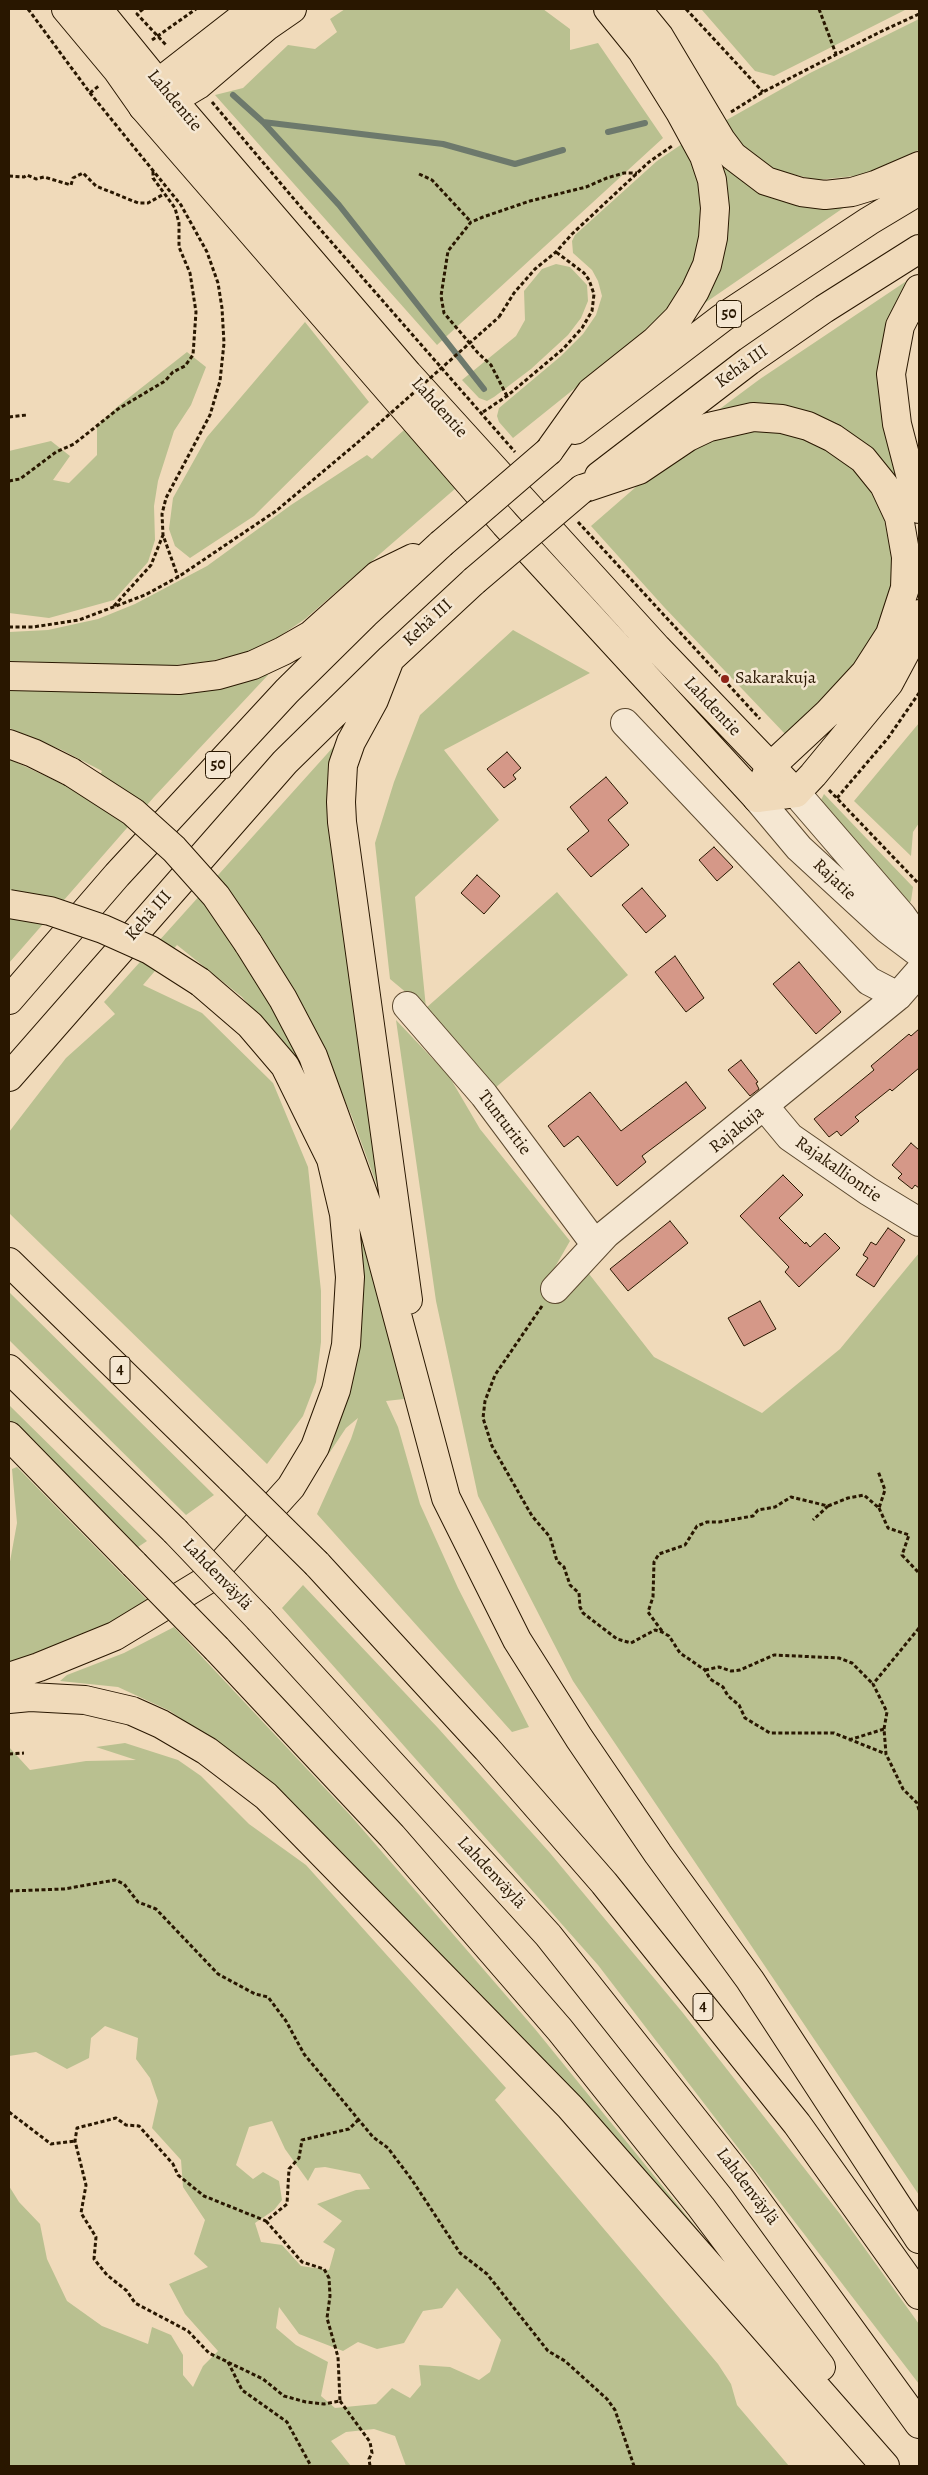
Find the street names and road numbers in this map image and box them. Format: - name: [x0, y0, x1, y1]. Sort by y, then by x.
- street label: Lahdentie: [142, 66, 206, 136]
- road number: 50: [716, 300, 742, 328]
- street label: Kehä III: [711, 341, 773, 393]
- street label: Lahdentie: [406, 373, 472, 443]
- street label: Kehä III: [399, 595, 457, 651]
- street label: Lahdentie: [679, 673, 745, 741]
- road number: 50: [206, 752, 230, 778]
- street label: Rajatie: [808, 855, 860, 905]
- street label: Kehä III: [121, 886, 177, 946]
- street label: Tunturitie: [473, 1086, 535, 1160]
- street label: Rajakuja: [706, 1102, 768, 1158]
- street label: Rajakalliontie: [791, 1132, 885, 1208]
- road number: 4: [110, 1356, 130, 1384]
- street label: Lahdenväylä: [178, 1535, 256, 1615]
- street label: Lahdenväylä: [452, 1832, 530, 1914]
- road number: 4: [693, 1994, 713, 2020]
- street label: Lahdenväylä: [711, 2144, 783, 2230]

